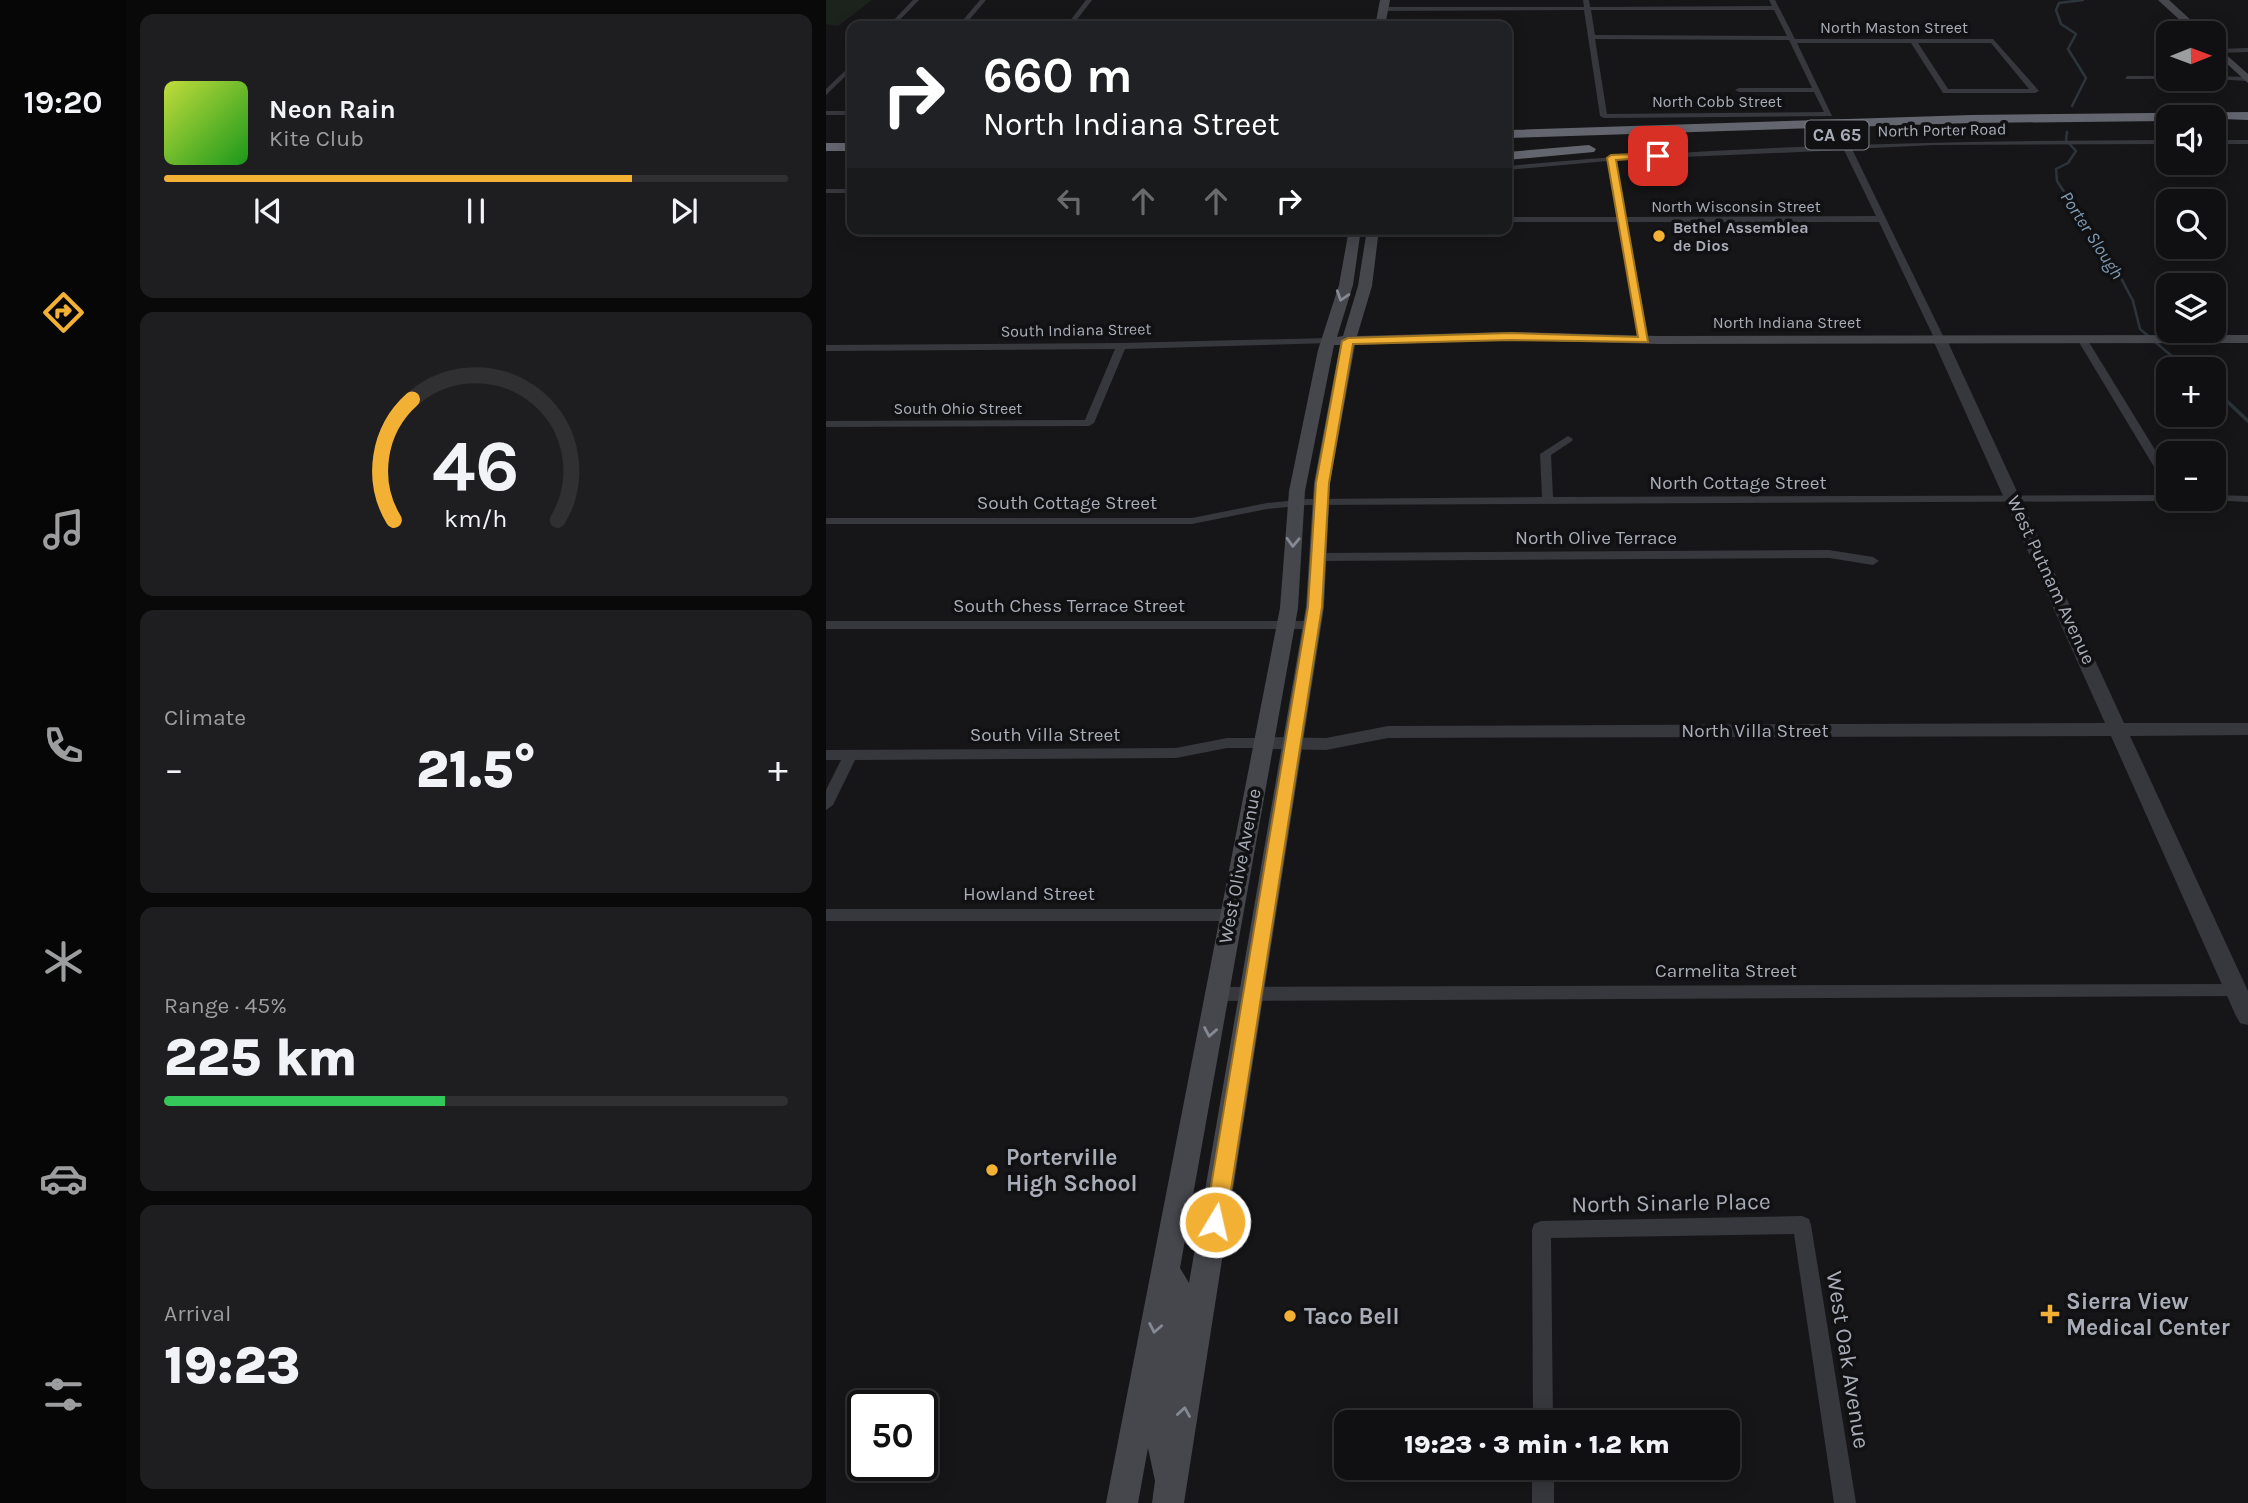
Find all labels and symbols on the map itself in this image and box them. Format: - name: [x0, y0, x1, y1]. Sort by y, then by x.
- street label: North Maston Street: [1820, 18, 1968, 37]
- north arrow: [2156, 21, 2226, 91]
- street label: North Cobb Street: [1652, 92, 1782, 111]
- street label: North Porter Road: [1877, 119, 2007, 141]
- road number: CA 65: [1805, 120, 1868, 150]
- pin: [1628, 126, 1688, 186]
- water label: Porter Slough: [2055, 187, 2129, 283]
- street label: North Wisconsin Street: [1651, 197, 1821, 216]
- place label: Bethel Assemblea de Dios: [1673, 218, 1809, 255]
- marker: Bethel Assemblea de Dios: [1651, 228, 1667, 244]
- one-way arrow: [1336, 289, 1350, 302]
- street label: North Indiana Street: [1713, 313, 1861, 332]
- street label: South Indiana Street: [1000, 319, 1152, 341]
- street label: South Ohio Street: [894, 399, 1022, 418]
- street label: North Cottage Street: [1649, 472, 1827, 494]
- street label: South Cottage Street: [977, 492, 1157, 514]
- street label: West Putnam Avenue: [2002, 492, 2100, 668]
- street label: North Olive Terrace: [1515, 527, 1677, 549]
- one-way arrow: [1285, 537, 1300, 548]
- street label: South Chess Terrace Street: [953, 595, 1185, 617]
- street label: North Villa Street: [1681, 720, 1829, 742]
- street label: South Villa Street: [970, 724, 1120, 746]
- street label: West Olive Avenue: [1214, 787, 1266, 945]
- street label: Howland Street: [963, 883, 1095, 905]
- street label: Carmelita Street: [1655, 960, 1797, 982]
- one-way arrow: [1203, 1026, 1218, 1038]
- place label: Porterville High School: [1006, 1144, 1138, 1197]
- marker: Porterville High School: [984, 1162, 1000, 1178]
- position arrow: [1178, 1185, 1252, 1259]
- street label: North Sinarle Place: [1571, 1188, 1771, 1218]
- street label: West Oak Avenue: [1821, 1269, 1875, 1451]
- place label: Sierra View Medical Center: [2066, 1288, 2230, 1341]
- place label: Taco Bell: [1304, 1303, 1400, 1330]
- marker: Sierra View Medical Center: [2040, 1304, 2060, 1324]
- marker: Taco Bell: [1282, 1308, 1298, 1324]
- one-way arrow: [1148, 1322, 1163, 1334]
- speed limit sign: 50: [847, 1390, 938, 1481]
- one-way arrow: [1176, 1406, 1191, 1418]

